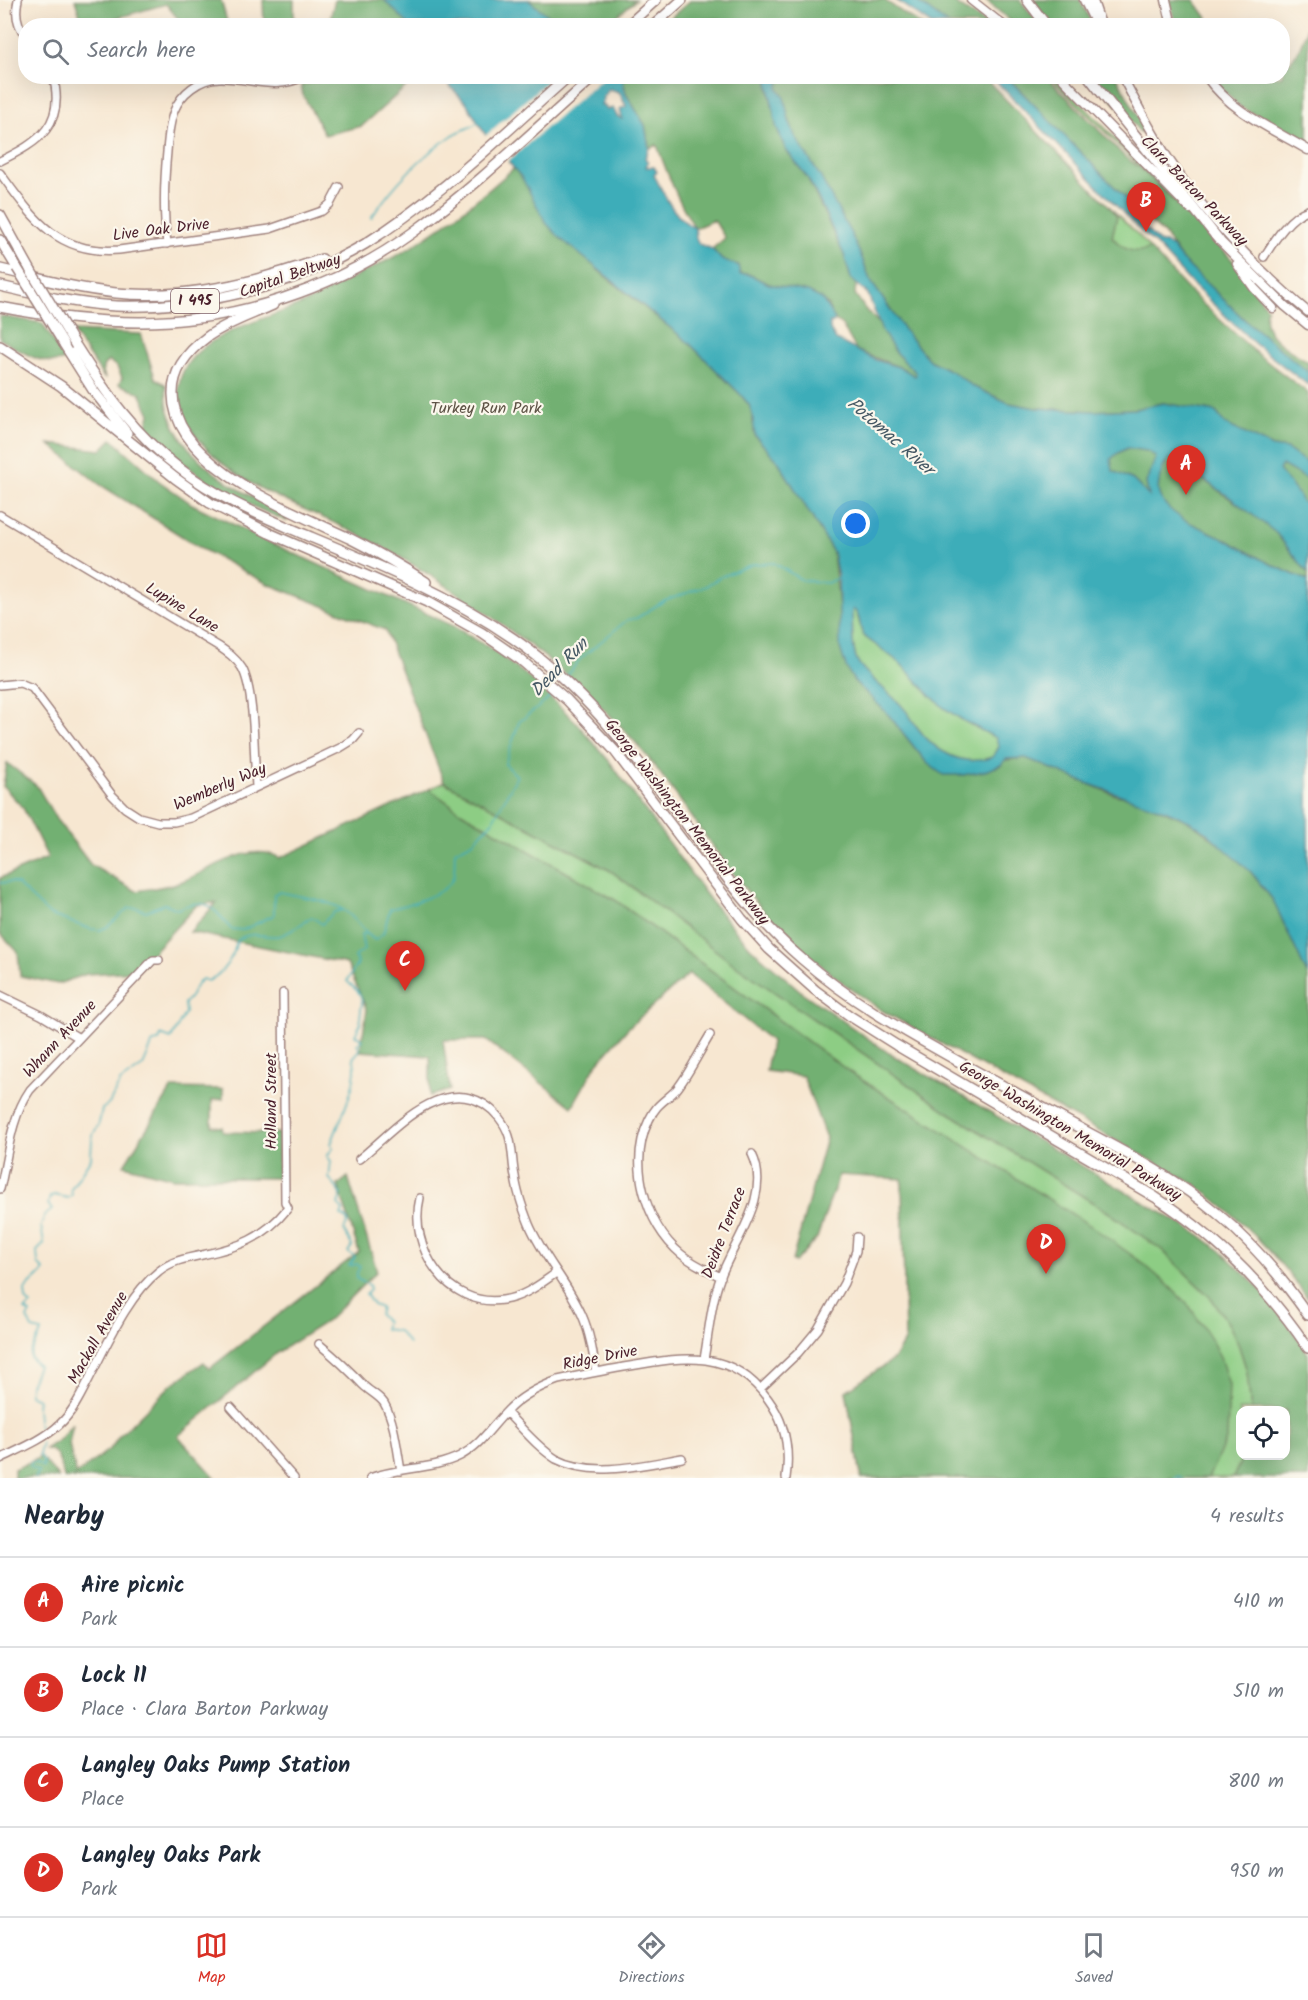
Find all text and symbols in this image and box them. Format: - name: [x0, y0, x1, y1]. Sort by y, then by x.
- search box: [18, 18, 1290, 84]
- text: Search here: [87, 34, 195, 69]
- icon: search: [39, 35, 72, 68]
- street label: Clara Barton Parkway: [1136, 132, 1252, 250]
- pin: B: [1126, 182, 1166, 232]
- street label: Live Oak Drive: [111, 212, 211, 248]
- street label: Capital Beltway: [236, 247, 345, 305]
- road number: I 495: [171, 289, 219, 313]
- water label: Potomac River: [840, 391, 943, 486]
- park label: Turkey Run Park: [430, 396, 542, 421]
- pin: A: [1166, 446, 1206, 495]
- your location: [841, 509, 870, 538]
- street label: Lupine Lane: [140, 576, 224, 640]
- water label: Dead Run: [524, 631, 597, 704]
- street label: George Washington Memorial Parkway: [598, 713, 776, 931]
- street label: Wemberly Way: [170, 756, 271, 818]
- pin: C: [386, 942, 424, 991]
- street label: Whann Avenue: [17, 994, 103, 1084]
- street label: Holland Street: [259, 1052, 284, 1149]
- street label: George Washington Memorial Parkway: [954, 1054, 1187, 1208]
- street label: Deidre Terrace: [695, 1184, 753, 1282]
- pin: D: [1026, 1224, 1066, 1274]
- street label: Mackall Avenue: [61, 1287, 135, 1389]
- street label: Ridge Drive: [560, 1339, 640, 1377]
- map controls: [1236, 1406, 1290, 1460]
- button: locate: [1236, 1406, 1290, 1460]
- text: Nearby: [24, 1496, 104, 1538]
- text: 4 results: [1210, 1501, 1284, 1533]
- text: Aire picnic: [81, 1569, 185, 1604]
- text: A: [37, 1586, 50, 1618]
- text: 410 m: [1233, 1586, 1284, 1618]
- text: Park: [81, 1604, 117, 1636]
- text: Lock 11: [81, 1659, 146, 1694]
- text: B: [37, 1676, 50, 1708]
- text: 510 m: [1233, 1676, 1284, 1708]
- text: Place · Clara Barton Parkway: [81, 1694, 328, 1726]
- text: Langley Oaks Pump Station: [81, 1749, 350, 1784]
- text: C: [37, 1766, 50, 1798]
- text: 800 m: [1228, 1766, 1284, 1798]
- text: Place: [81, 1784, 124, 1816]
- text: Langley Oaks Park: [81, 1839, 260, 1874]
- text: D: [37, 1856, 50, 1888]
- text: 950 m: [1230, 1856, 1284, 1888]
- text: Park: [81, 1874, 117, 1906]
- tab: Map: [195, 1929, 228, 1990]
- tab: Directions: [618, 1929, 685, 1990]
- tab: Saved: [1075, 1929, 1113, 1990]

